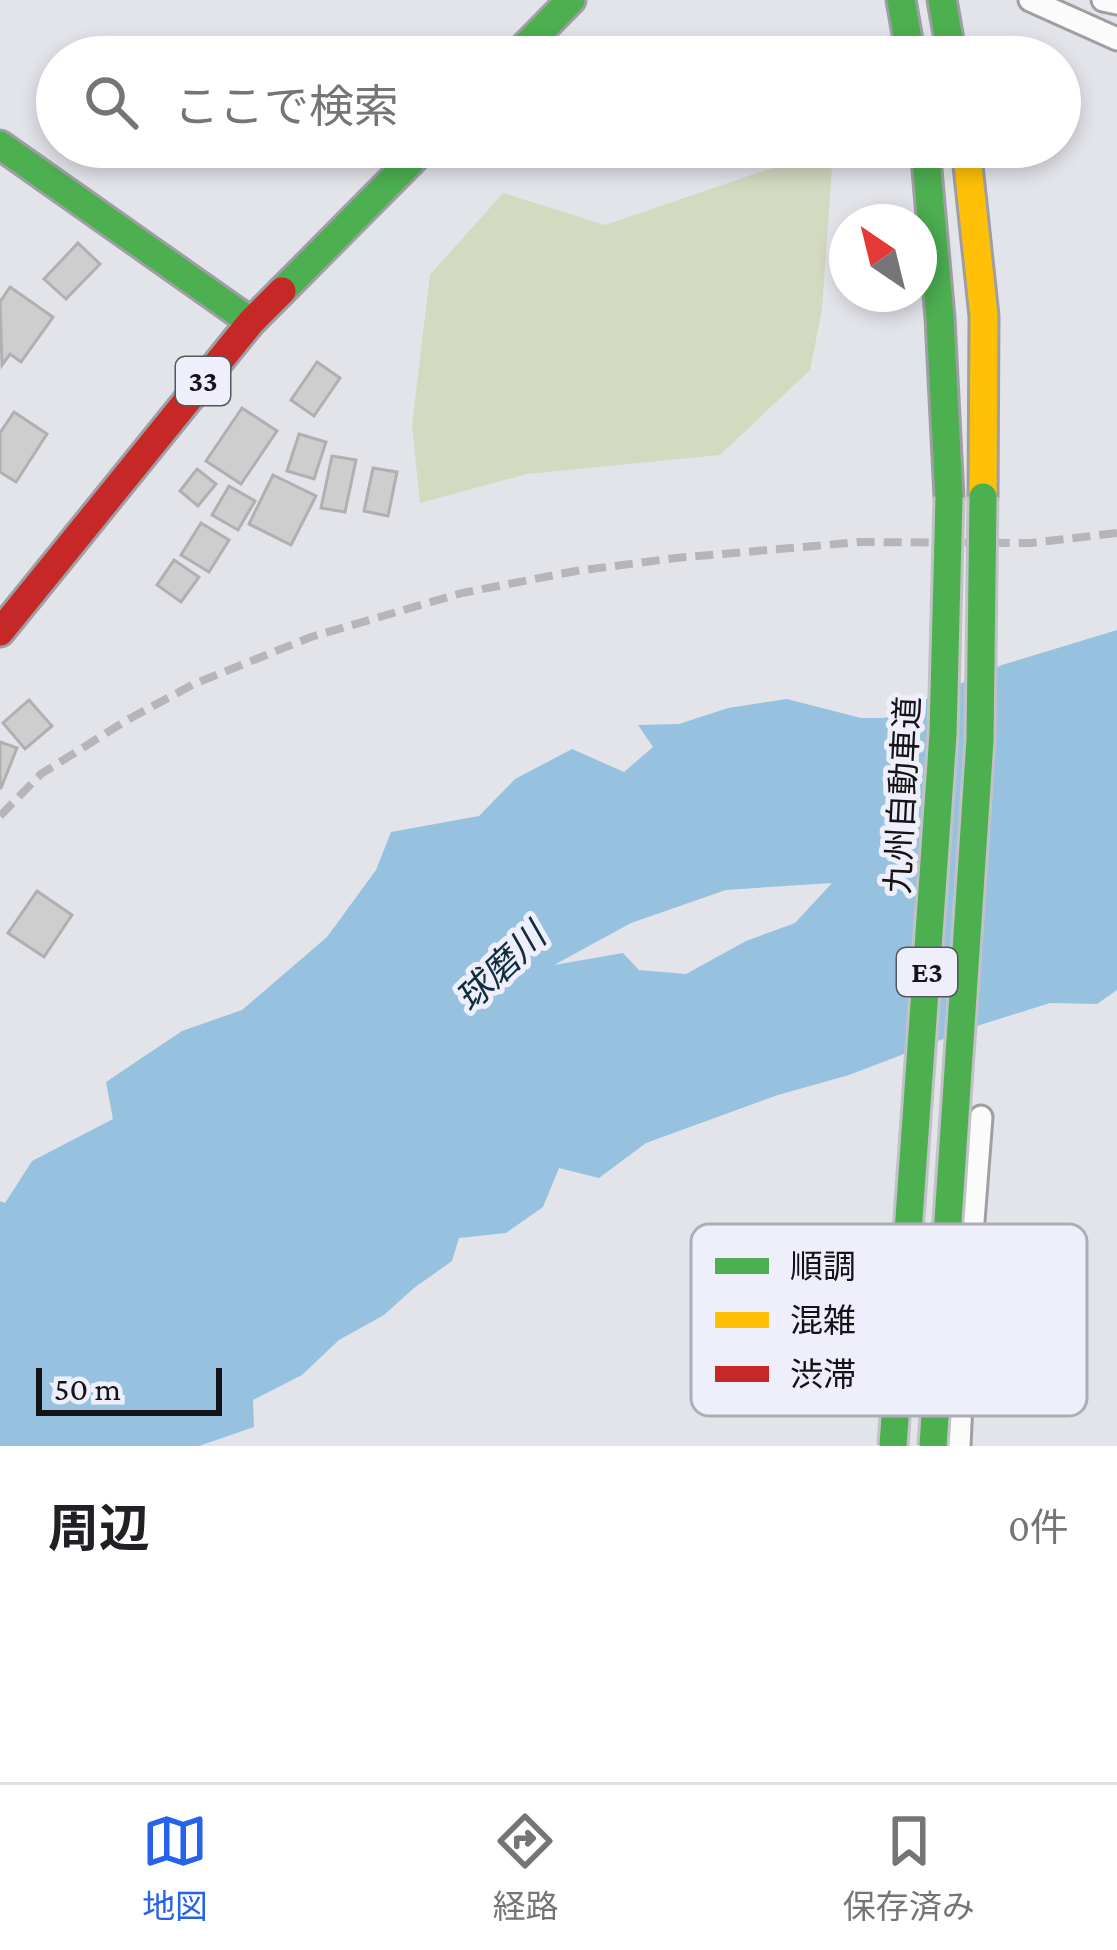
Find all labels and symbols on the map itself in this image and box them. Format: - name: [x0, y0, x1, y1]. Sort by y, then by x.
- north arrow: [829, 204, 937, 312]
- road number: 33: [176, 357, 230, 405]
- street label: 九州自動車道: [879, 695, 926, 895]
- water label: 球磨川: [448, 913, 556, 1020]
- road number: E3: [897, 948, 957, 996]
- legend: [691, 1224, 1087, 1416]
- text: 順調: [790, 1248, 856, 1285]
- text: 混雑: [790, 1302, 856, 1339]
- text: 渋滞: [790, 1356, 856, 1393]
- scale bar: [36, 1362, 222, 1415]

